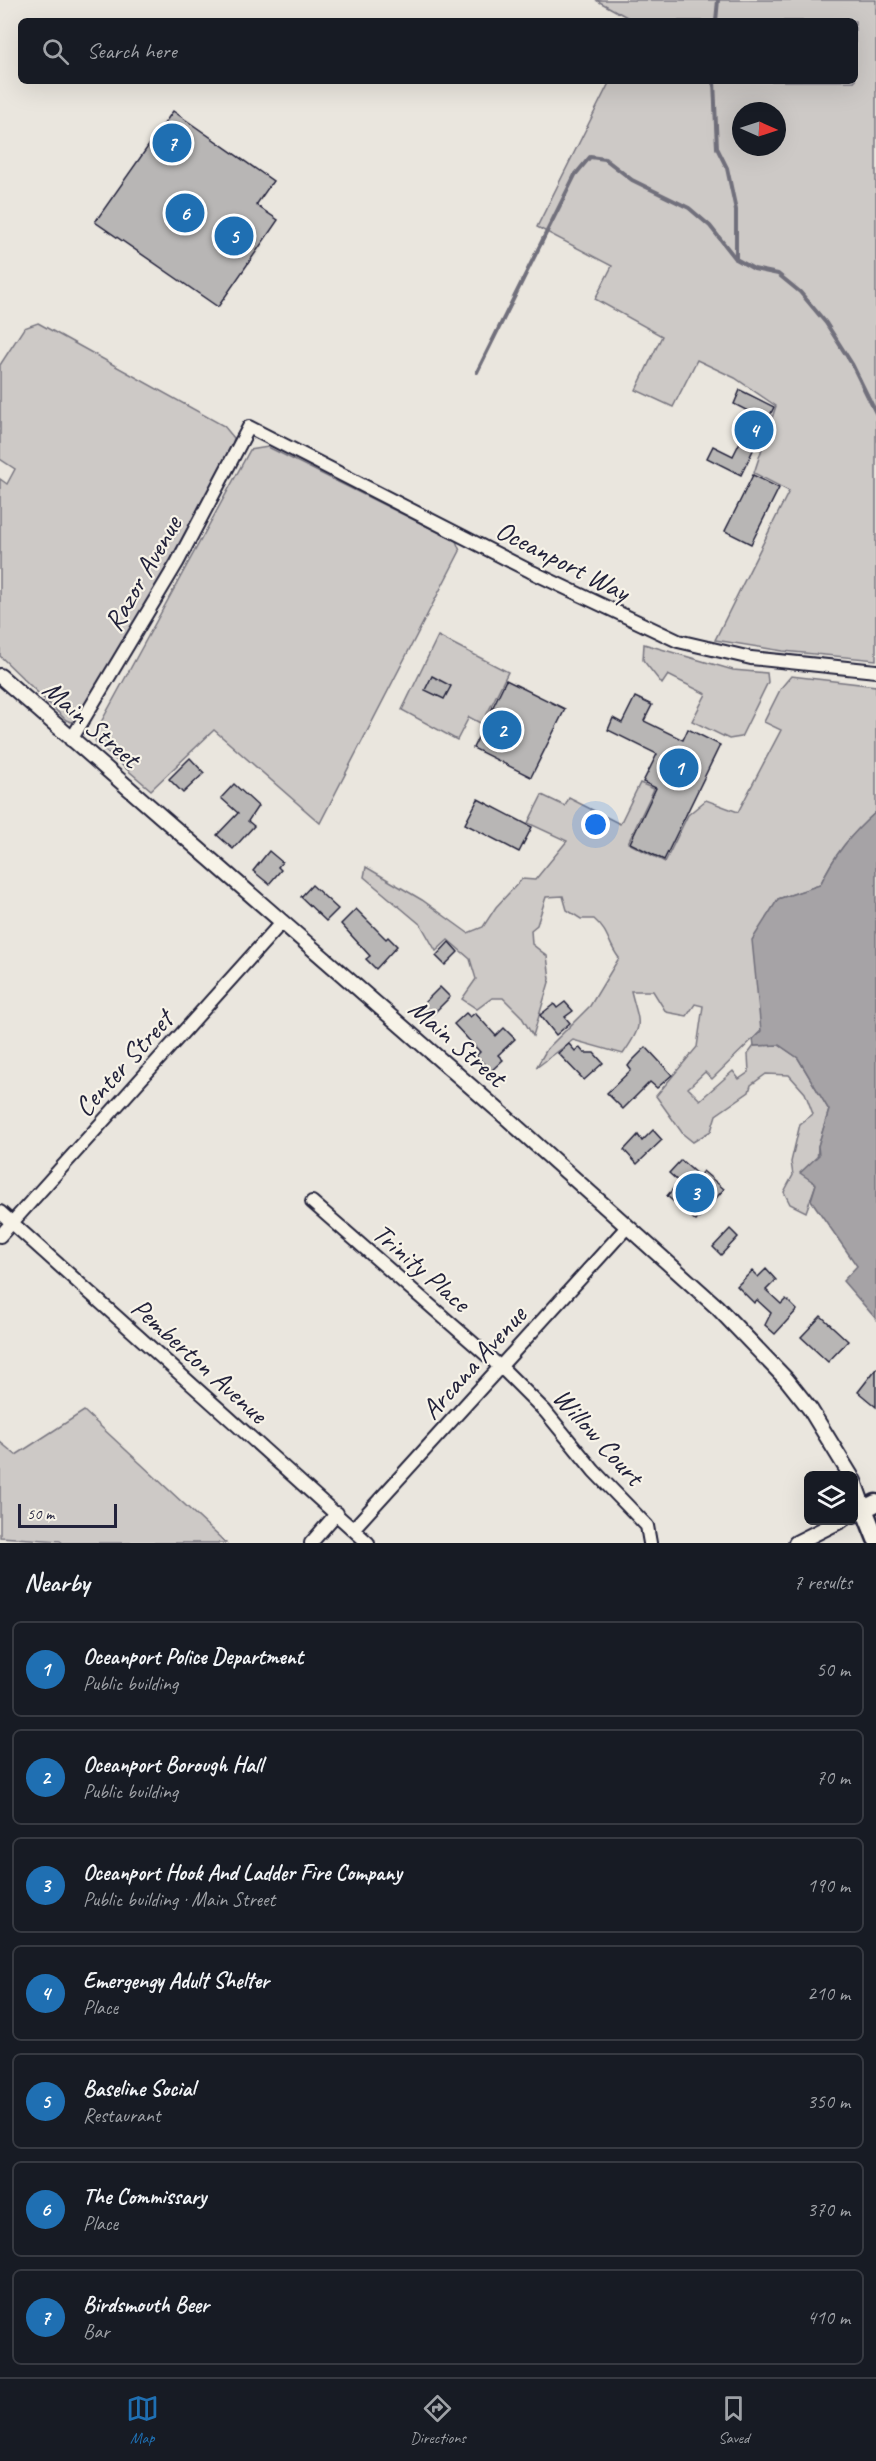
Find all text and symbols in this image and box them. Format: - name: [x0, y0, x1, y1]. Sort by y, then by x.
- search box: [18, 18, 858, 84]
- icon: search: [39, 35, 72, 68]
- text: Search here: [87, 37, 177, 65]
- north arrow: [732, 102, 786, 156]
- pin: 7: [152, 120, 192, 166]
- pin: 6: [166, 190, 204, 236]
- pin: 5: [214, 214, 254, 258]
- pin: 4: [734, 408, 774, 452]
- street label: Razor Avenue: [96, 508, 190, 637]
- street label: Oceanport Way: [490, 512, 638, 610]
- street label: Main Street: [36, 672, 150, 777]
- pin: 2: [482, 708, 522, 752]
- pin: 1: [660, 746, 698, 790]
- your location: [581, 810, 610, 839]
- street label: Main Street: [402, 991, 516, 1096]
- street label: Center Street: [66, 1000, 183, 1124]
- pin: 3: [676, 1170, 714, 1216]
- street label: Trinity Place: [366, 1215, 479, 1321]
- street label: Pemberton Avenue: [124, 1290, 277, 1432]
- street label: Arcana Avenue: [413, 1297, 535, 1426]
- street label: Willow Court: [546, 1380, 653, 1495]
- map controls: [804, 1471, 858, 1525]
- button: layers: [804, 1471, 858, 1525]
- scale bar: [18, 1501, 117, 1528]
- text: 50 m: [27, 1504, 54, 1524]
- text: Nearby: [24, 1566, 89, 1599]
- text: 7 results: [793, 1570, 852, 1595]
- text: Oceanport Police Department: [83, 1643, 303, 1671]
- text: 1: [41, 1657, 50, 1682]
- text: 50 m: [816, 1657, 850, 1682]
- text: Public building: [83, 1671, 178, 1696]
- text: Oceanport Borough Hall: [83, 1751, 263, 1779]
- text: 2: [41, 1765, 50, 1790]
- text: 70 m: [816, 1765, 850, 1790]
- text: Public building: [83, 1779, 178, 1804]
- text: Oceanport Hook And Ladder Fire Company: [83, 1859, 402, 1887]
- text: 3: [41, 1873, 50, 1898]
- text: 190 m: [807, 1873, 850, 1898]
- text: Public building · Main Street: [83, 1887, 275, 1912]
- text: Emergengy Adult Shelter: [83, 1967, 269, 1995]
- text: 4: [41, 1981, 50, 2006]
- text: 210 m: [807, 1981, 850, 2006]
- text: Place: [83, 1995, 118, 2020]
- text: Baseline Social: [83, 2075, 195, 2103]
- text: 5: [41, 2089, 50, 2114]
- text: 350 m: [807, 2089, 850, 2114]
- text: Restaurant: [83, 2103, 160, 2128]
- text: The Commissary: [83, 2183, 206, 2211]
- text: 6: [41, 2197, 50, 2222]
- text: 370 m: [807, 2197, 850, 2222]
- text: Place: [83, 2211, 118, 2236]
- text: Birdsmouth Beer: [83, 2291, 209, 2319]
- text: 7: [41, 2305, 50, 2330]
- text: 410 m: [807, 2305, 850, 2330]
- text: Bar: [83, 2319, 109, 2344]
- tab: Map: [126, 2392, 159, 2448]
- tab: Directions: [410, 2392, 466, 2448]
- tab: Saved: [717, 2392, 750, 2448]

